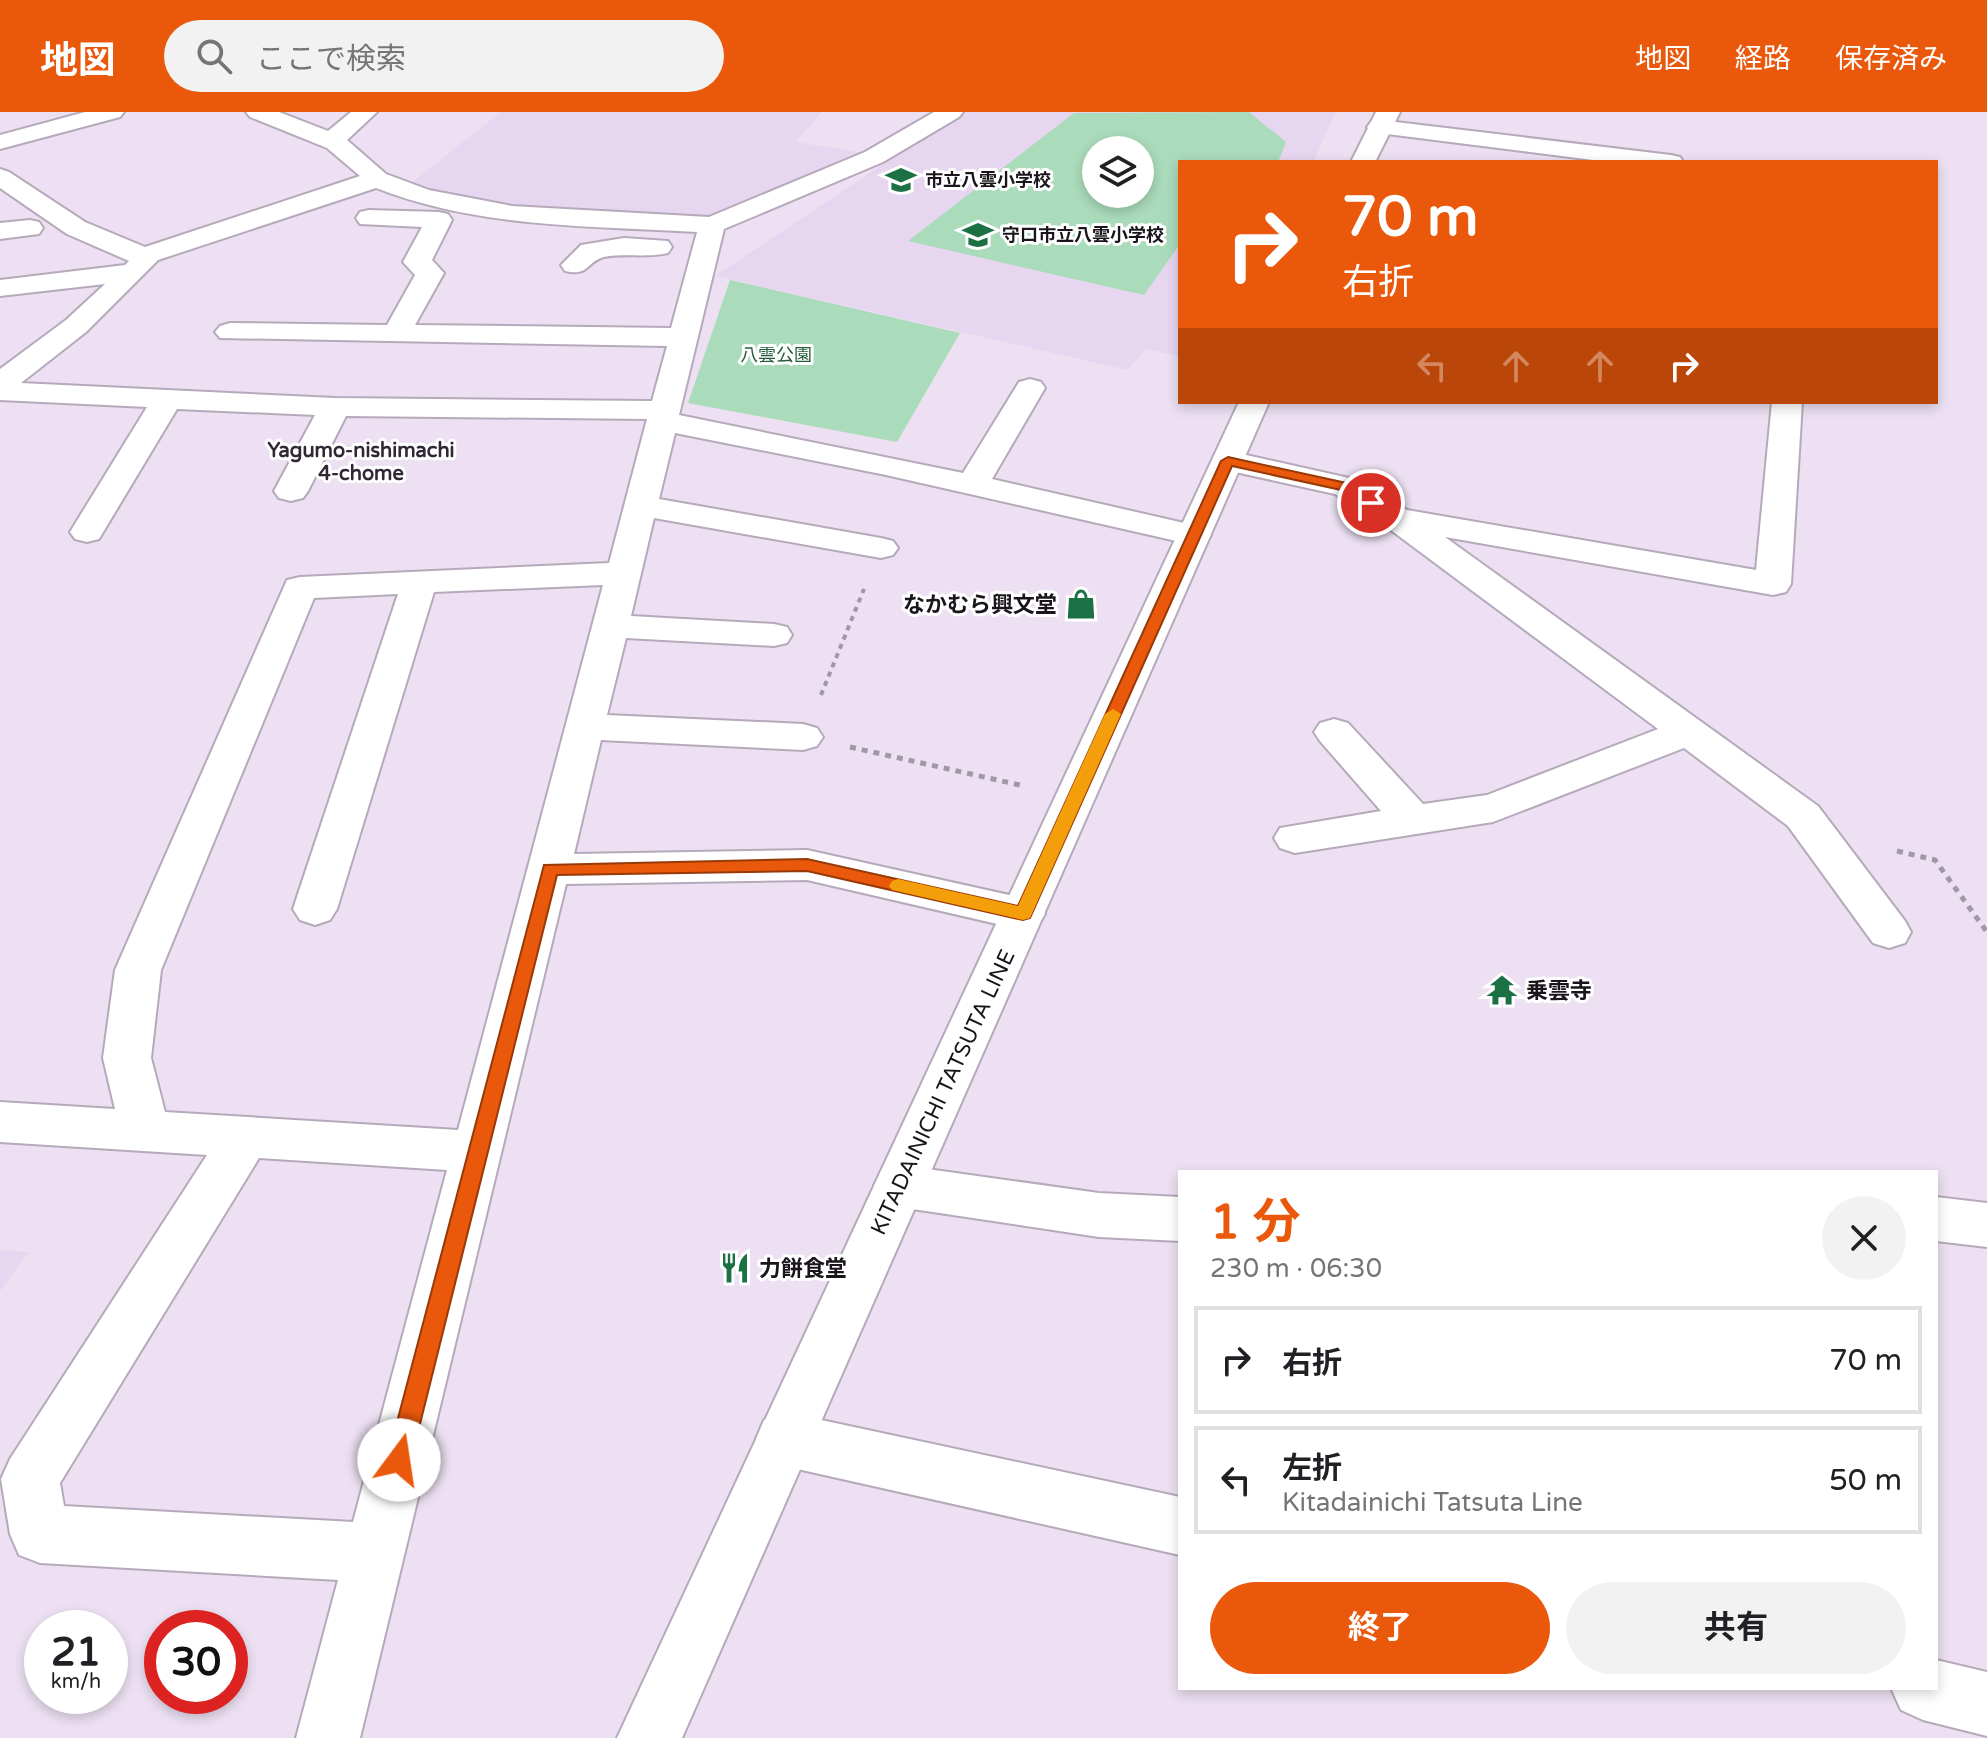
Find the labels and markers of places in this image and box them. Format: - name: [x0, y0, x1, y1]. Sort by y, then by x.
- school or university icon: 市立八雲小学校: [884, 163, 918, 197]
- place label: 市立八雲小学校: [925, 169, 1051, 191]
- school or university icon: 守口市立八雲小学校: [961, 218, 995, 252]
- place label: 守口市立八雲小学校: [1002, 224, 1164, 246]
- pin: [1337, 469, 1405, 537]
- shop icon: なかむら興文堂: [1064, 587, 1098, 621]
- place label: なかむら興文堂: [903, 592, 1057, 618]
- temple icon: 乗雲寺: [1485, 973, 1519, 1007]
- place label: 乗雲寺: [1526, 978, 1592, 1004]
- restaurant icon: 力餅食堂: [718, 1251, 752, 1285]
- place label: 力餅食堂: [759, 1256, 847, 1282]

